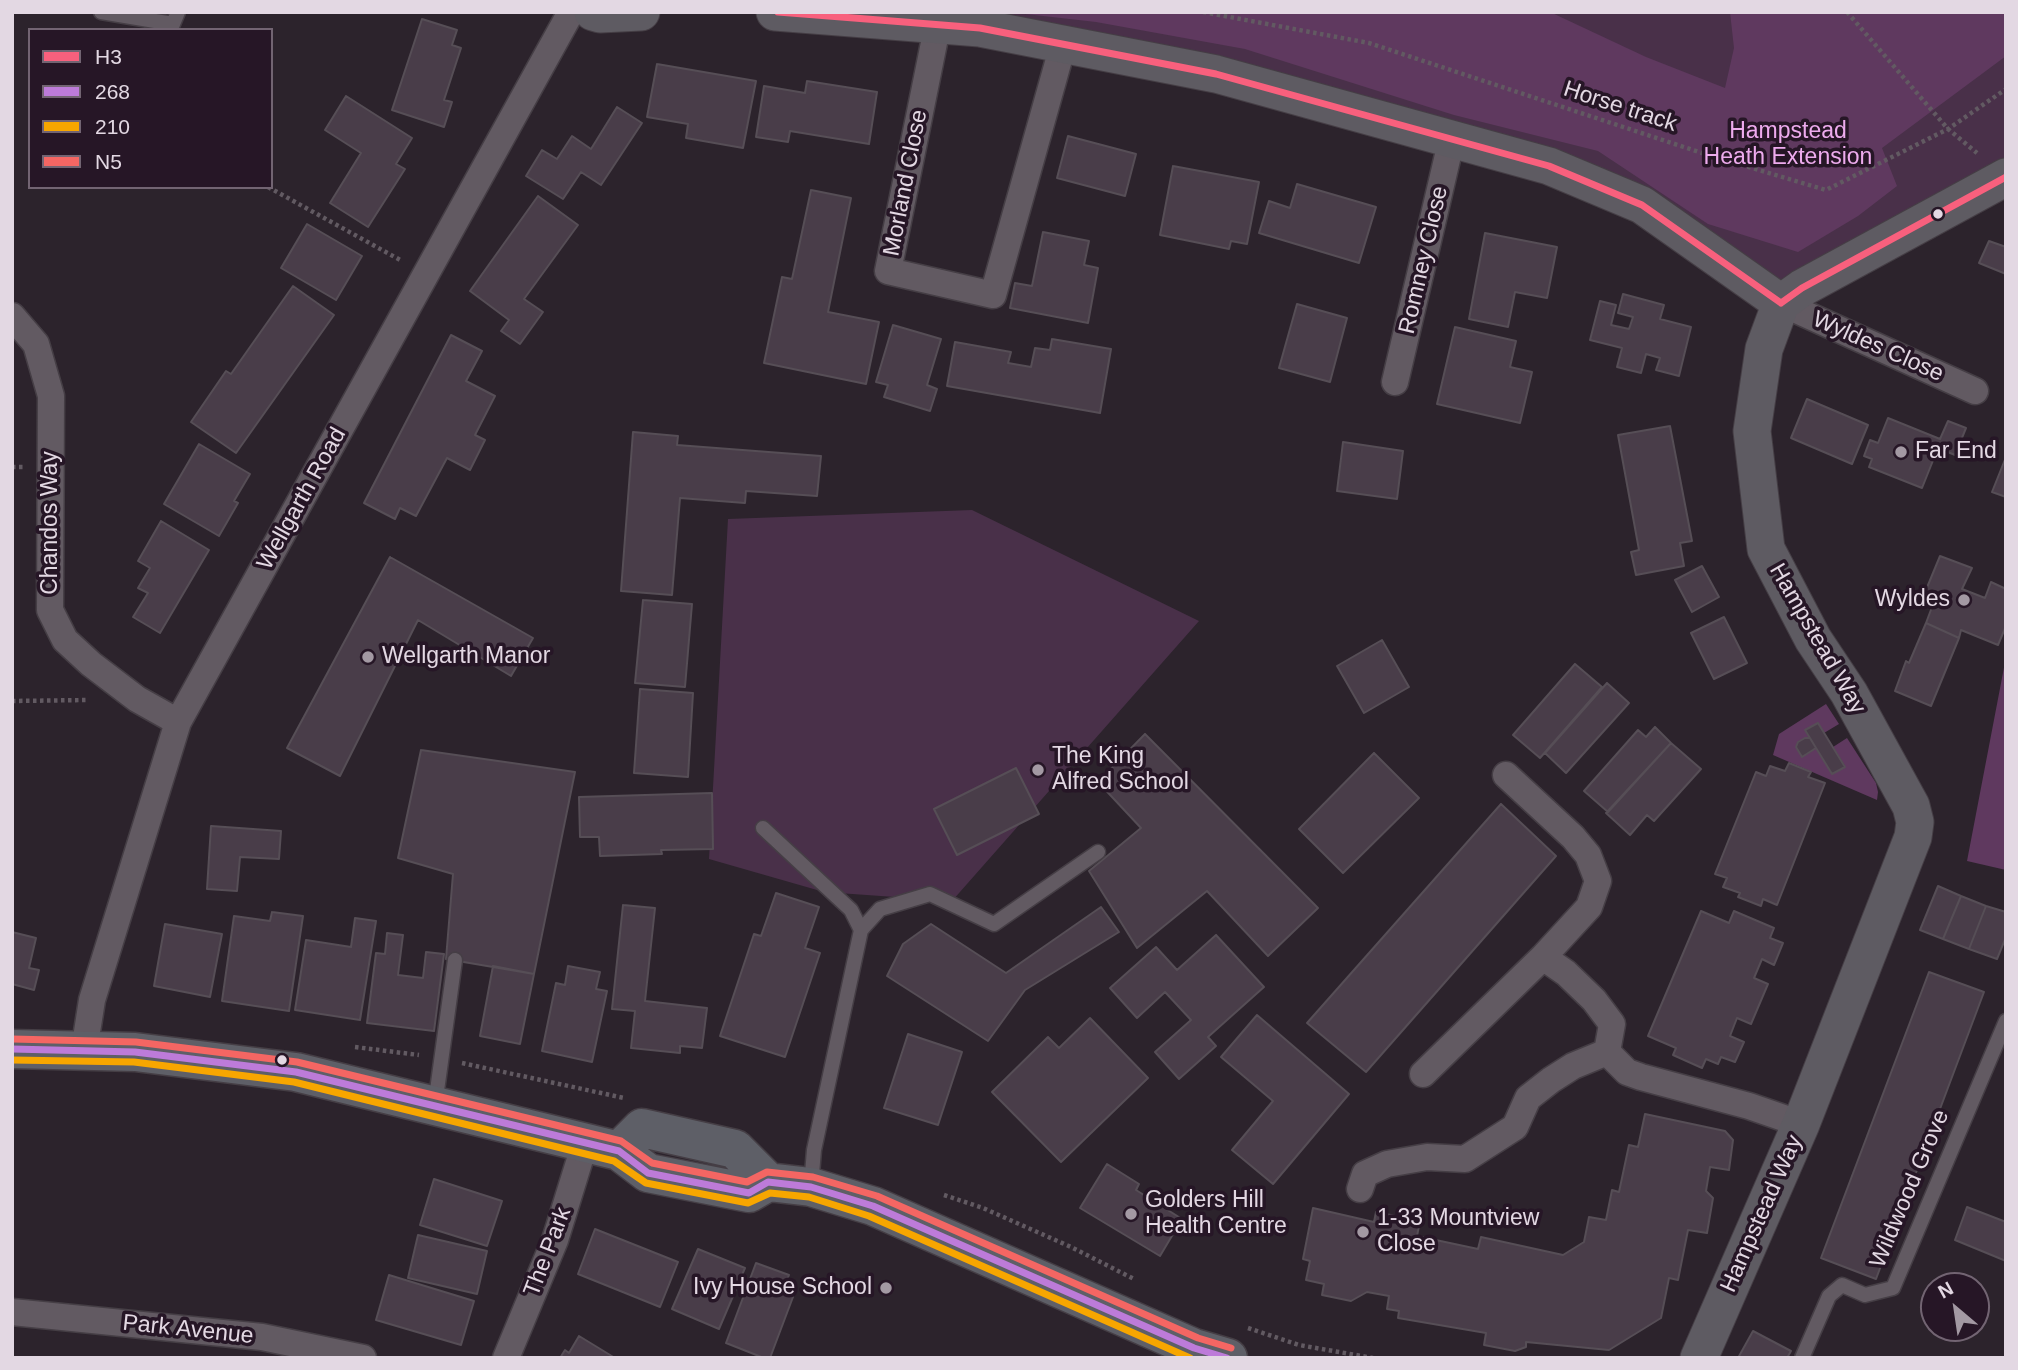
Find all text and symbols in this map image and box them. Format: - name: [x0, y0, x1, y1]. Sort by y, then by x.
- legend: [28, 28, 273, 189]
- text: H3: [95, 45, 122, 68]
- street label: Horse track: [1560, 76, 1680, 138]
- text: 268: [95, 80, 130, 103]
- street label: Morland Close: [878, 108, 934, 258]
- text: 210: [95, 115, 130, 138]
- park label: Hampstead Heath Extension: [1704, 118, 1872, 172]
- text: N5: [95, 150, 122, 173]
- street label: Romney Close: [1394, 183, 1454, 337]
- unlabelled marker: [1931, 207, 1945, 221]
- street label: Wyldes Close: [1808, 306, 1948, 388]
- street label: Wellgarth Road: [252, 423, 352, 575]
- place label: Far End: [1915, 438, 1997, 466]
- marker: Far End: [1893, 444, 1909, 460]
- street label: Chandos Way: [37, 451, 65, 595]
- street label: Hampstead Way: [1763, 559, 1871, 719]
- place label: Wyldes: [1875, 586, 1950, 614]
- marker: Wyldes: [1956, 592, 1972, 608]
- place label: Wellgarth Manor: [382, 643, 550, 671]
- marker: Wellgarth Manor: [360, 649, 376, 665]
- place label: The King Alfred School: [1052, 743, 1189, 797]
- marker: The King Alfred School: [1030, 762, 1046, 778]
- unlabelled marker: [275, 1053, 289, 1067]
- street label: Wildwood Grove: [1864, 1106, 1956, 1272]
- street label: Hampstead Way: [1715, 1131, 1809, 1297]
- place label: Golders Hill Health Centre: [1145, 1187, 1287, 1241]
- street label: The Park: [518, 1203, 578, 1301]
- place label: 1-33 Mountview Close: [1377, 1205, 1539, 1259]
- marker: Golders Hill Health Centre: [1123, 1206, 1139, 1222]
- marker: 1-33 Mountview Close: [1355, 1224, 1371, 1240]
- north arrow: [1920, 1272, 1990, 1342]
- place label: Ivy House School: [693, 1274, 872, 1302]
- text: N: [1934, 1277, 1957, 1302]
- marker: Ivy House School: [878, 1280, 894, 1296]
- street label: Park Avenue: [121, 1309, 255, 1351]

